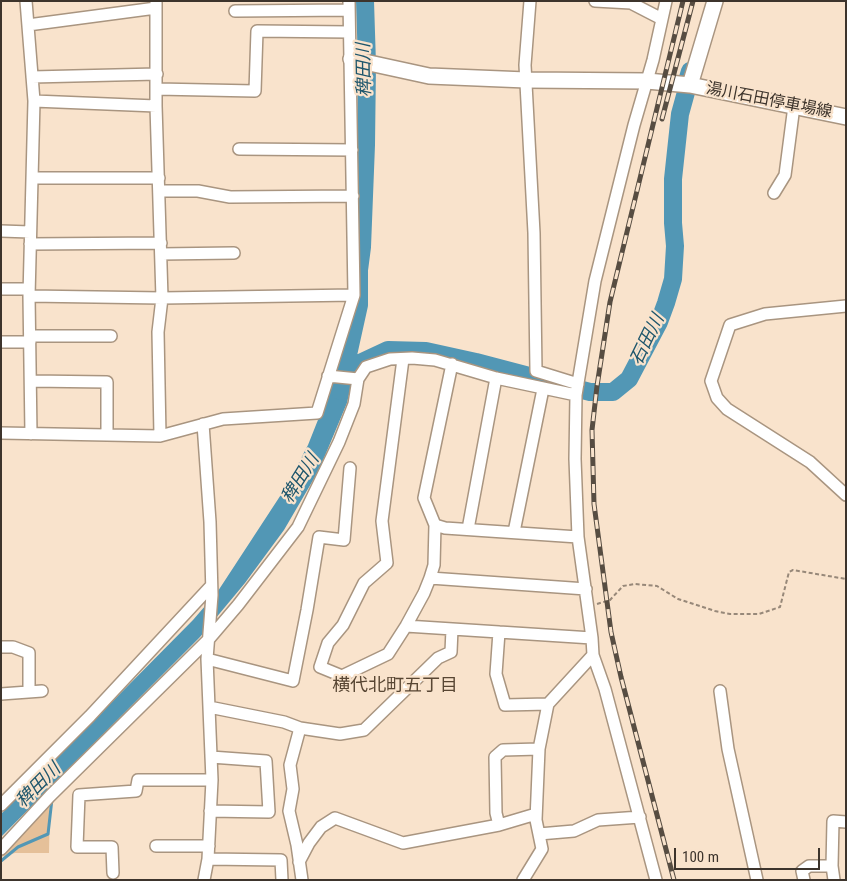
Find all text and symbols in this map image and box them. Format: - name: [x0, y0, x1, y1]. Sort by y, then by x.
- water label: 稗田川: [354, 43, 376, 97]
- street label: 湯川石田停車場線: [704, 79, 834, 123]
- water label: 石田川: [626, 311, 670, 369]
- water label: 稗田川: [278, 450, 324, 508]
- district label: 横代北町五丁目: [332, 675, 458, 697]
- water label: 稗田川: [12, 759, 66, 813]
- scale bar: [677, 838, 823, 870]
- text: 100 m: [682, 848, 719, 866]

